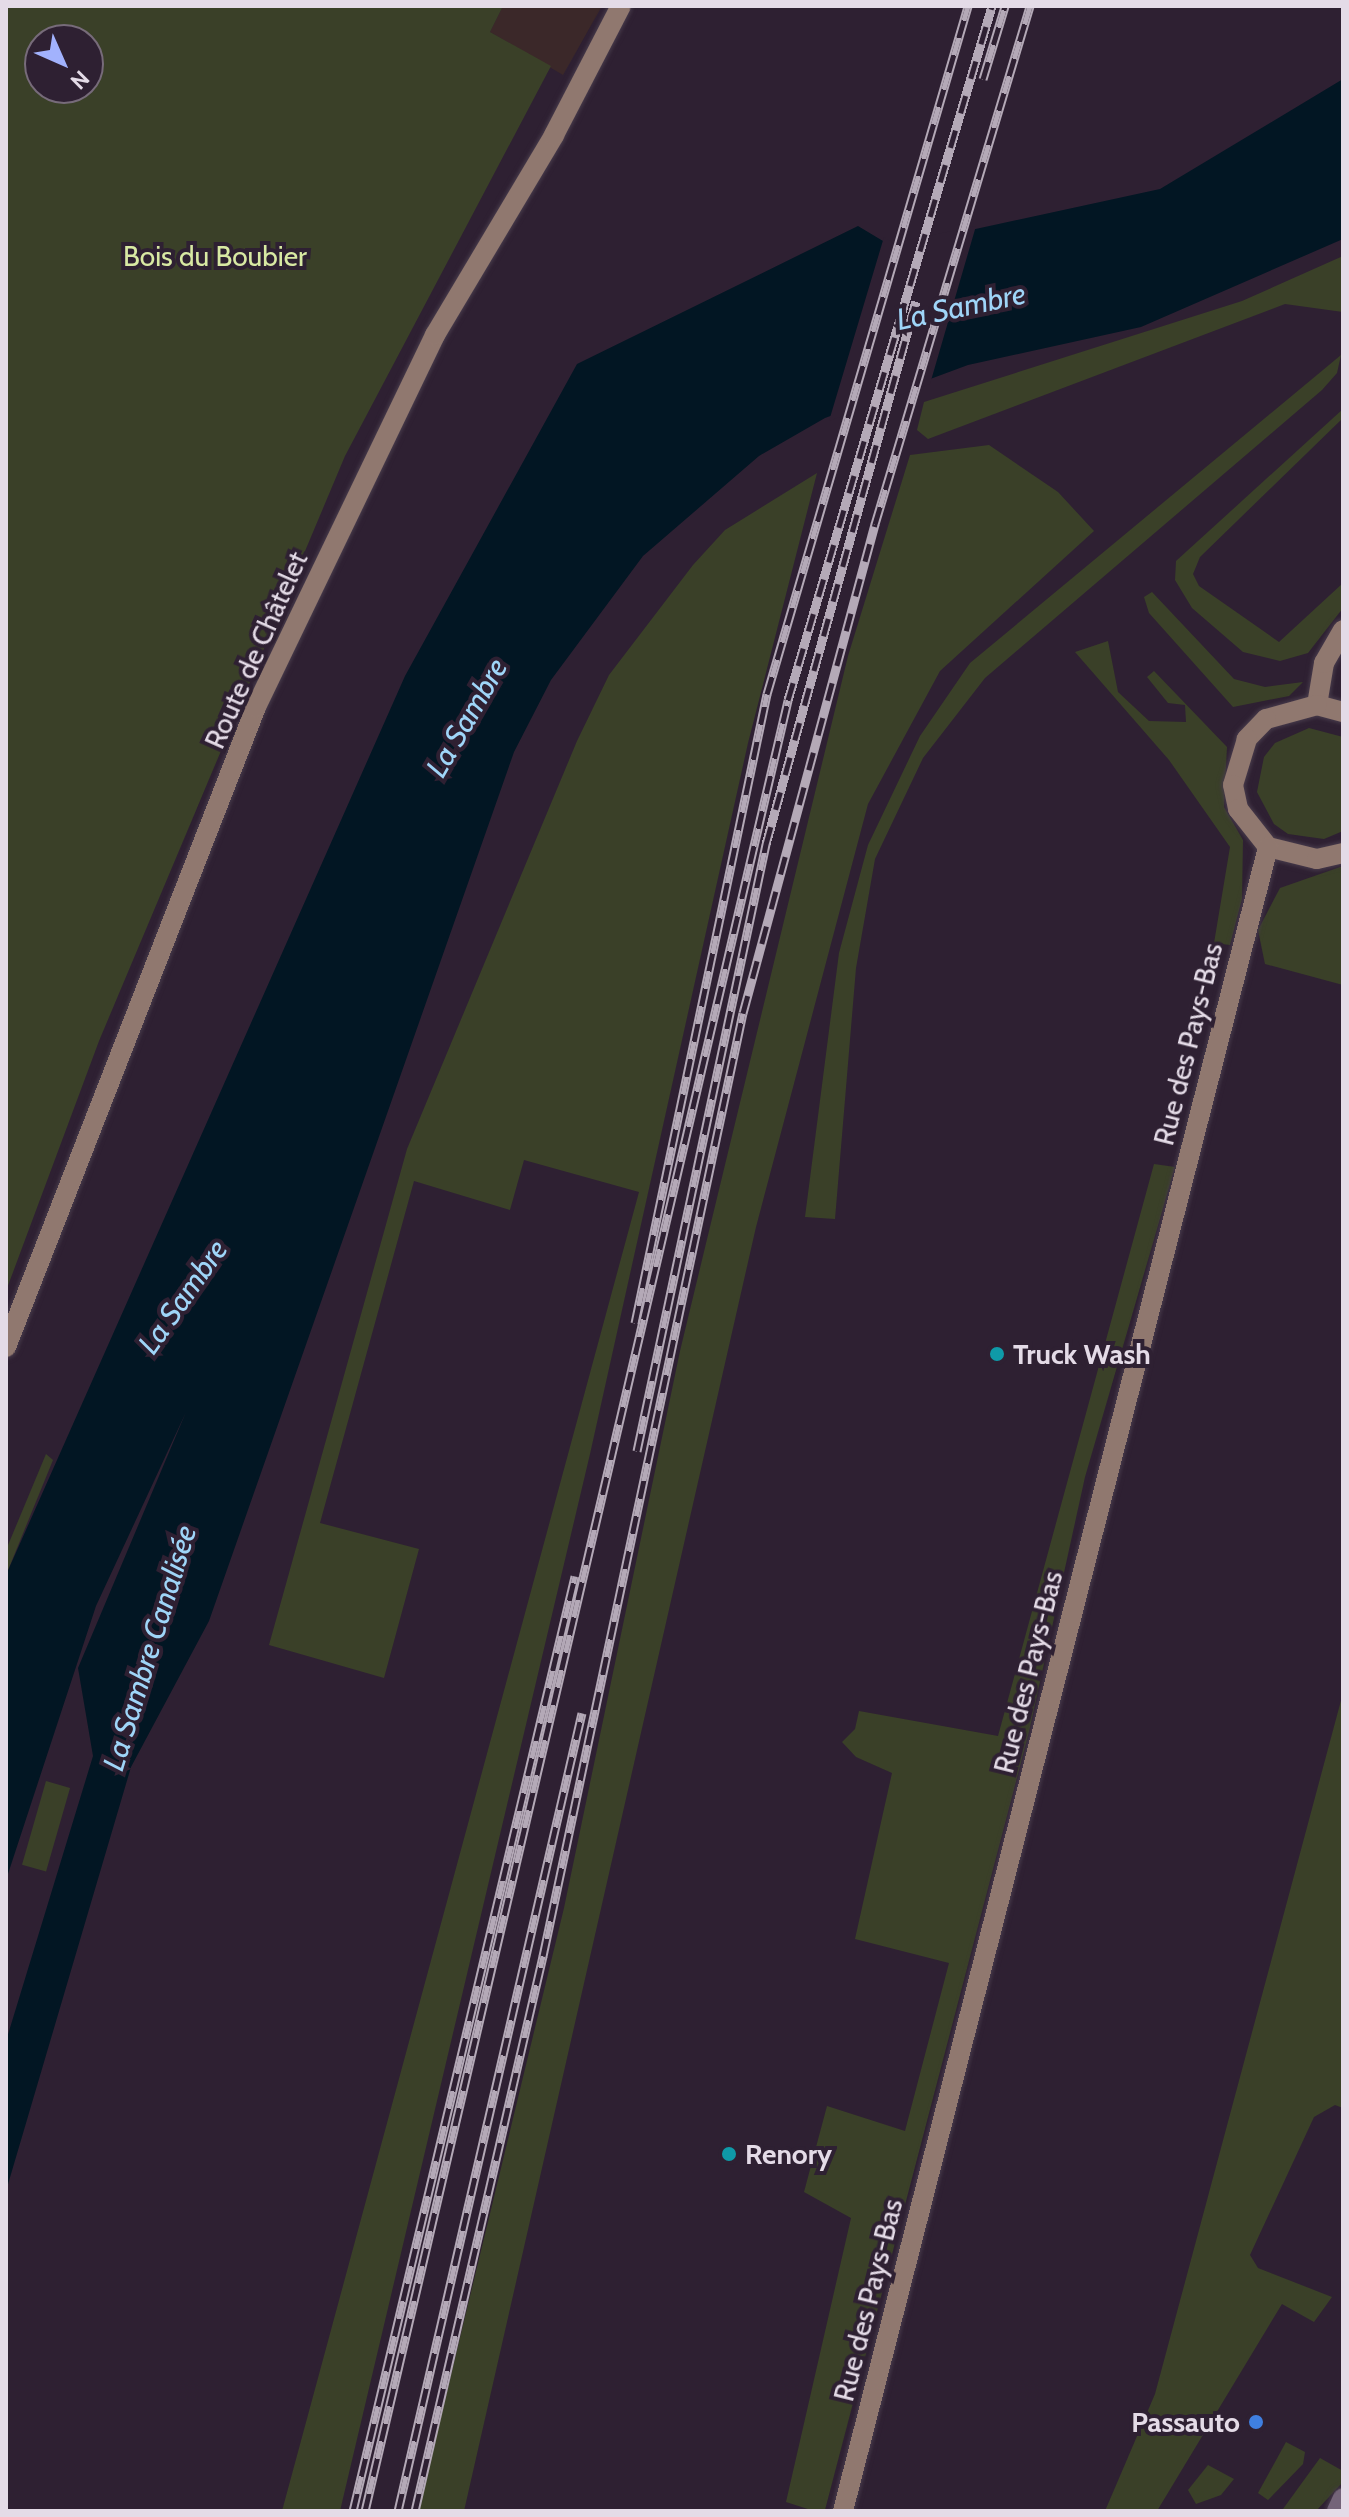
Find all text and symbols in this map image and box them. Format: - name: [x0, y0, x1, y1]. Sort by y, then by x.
- north arrow: [24, 24, 104, 104]
- text: N: [65, 65, 95, 95]
- park label: Bois du Boubier: [123, 239, 307, 273]
- water label: La Sambre: [893, 276, 1029, 338]
- street label: Route de Châtelet: [198, 546, 314, 754]
- water label: La Sambre: [419, 652, 515, 784]
- street label: Rue des Pays-Bas: [1147, 939, 1229, 1149]
- water label: La Sambre: [131, 1233, 235, 1361]
- place label: Truck Wash: [1013, 1337, 1151, 1371]
- marker: Truck Wash: [988, 1345, 1006, 1363]
- water label: La Sambre Canalisée: [96, 1521, 204, 1775]
- street label: Rue des Pays-Bas: [987, 1567, 1069, 1777]
- place label: Renory: [745, 2137, 832, 2171]
- marker: Renory: [720, 2145, 738, 2163]
- street label: Rue des Pays-Bas: [827, 2195, 909, 2405]
- place label: Passauto: [1131, 2405, 1240, 2439]
- marker: Passauto: [1247, 2413, 1265, 2431]

